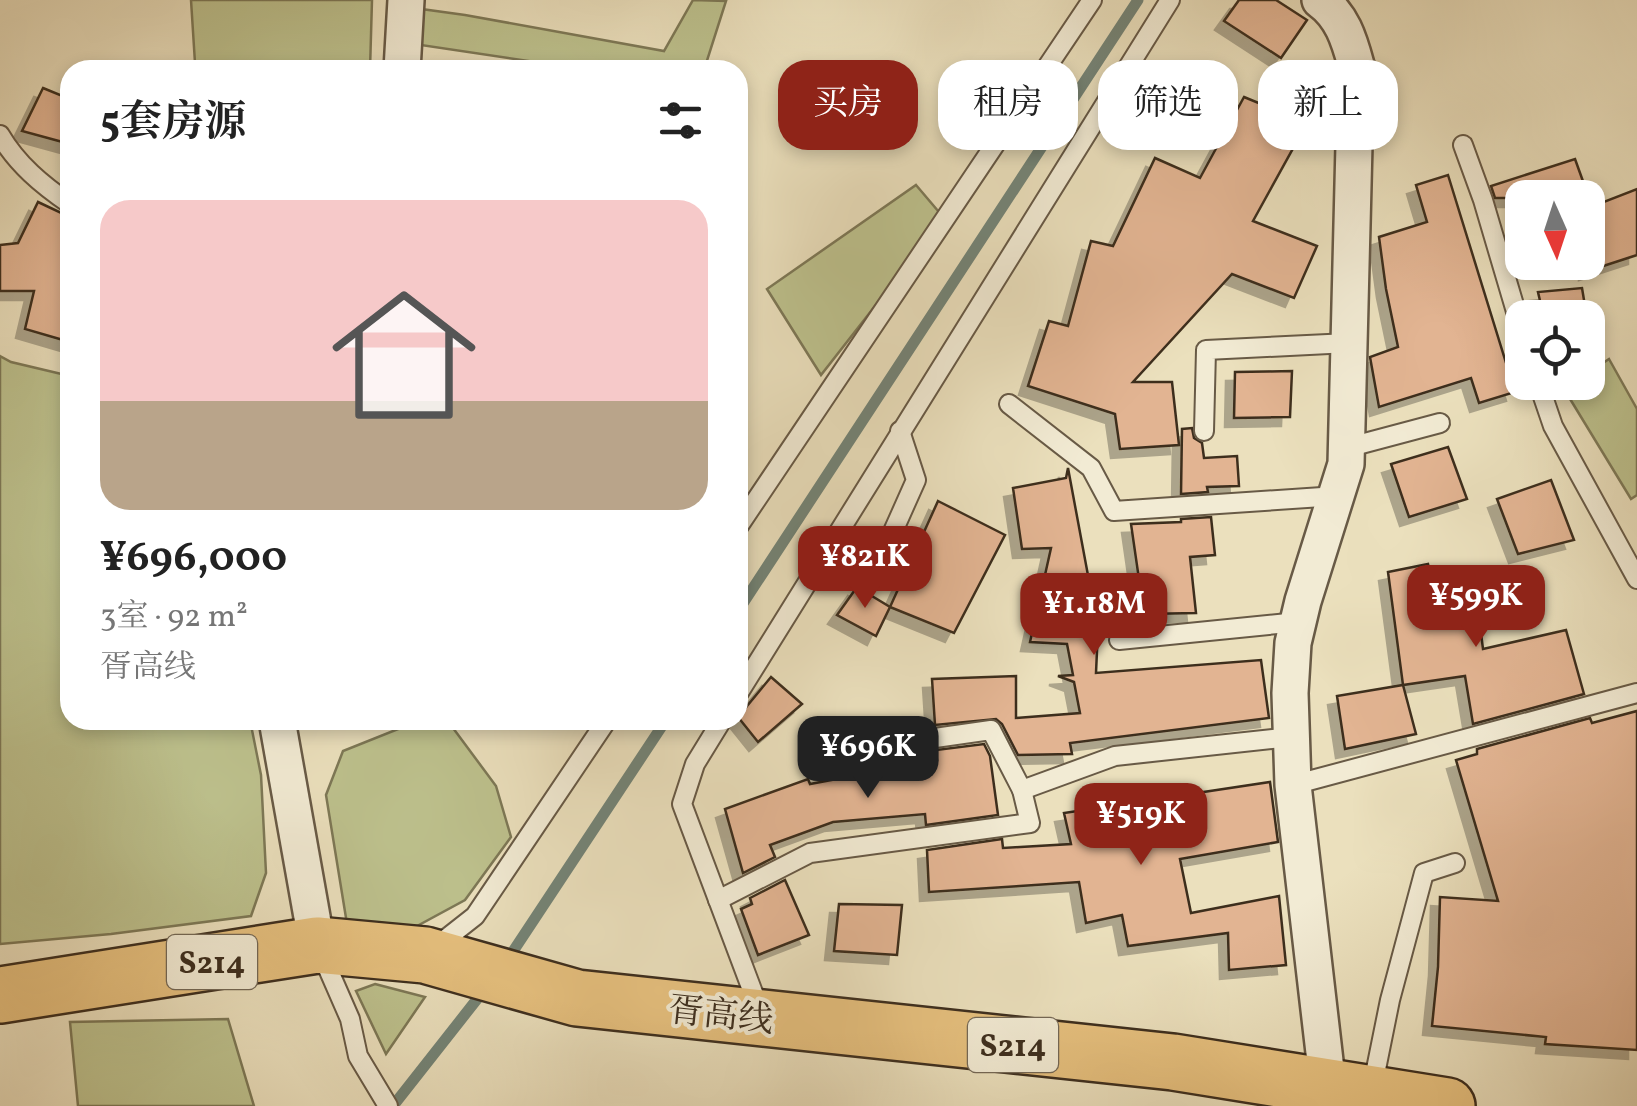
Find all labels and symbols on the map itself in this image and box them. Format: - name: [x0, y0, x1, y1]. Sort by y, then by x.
- north arrow: [1505, 180, 1605, 280]
- pin: ¥821K: [795, 526, 935, 611]
- pin: ¥599K: [1406, 565, 1546, 650]
- pin: ¥1.18M: [1013, 573, 1175, 658]
- pin: ¥696K: [798, 716, 938, 801]
- pin: ¥519K: [1071, 783, 1211, 868]
- road number: S214: [167, 935, 257, 989]
- street label: 胥高线: [666, 988, 775, 1046]
- road number: S214: [968, 1018, 1058, 1072]

